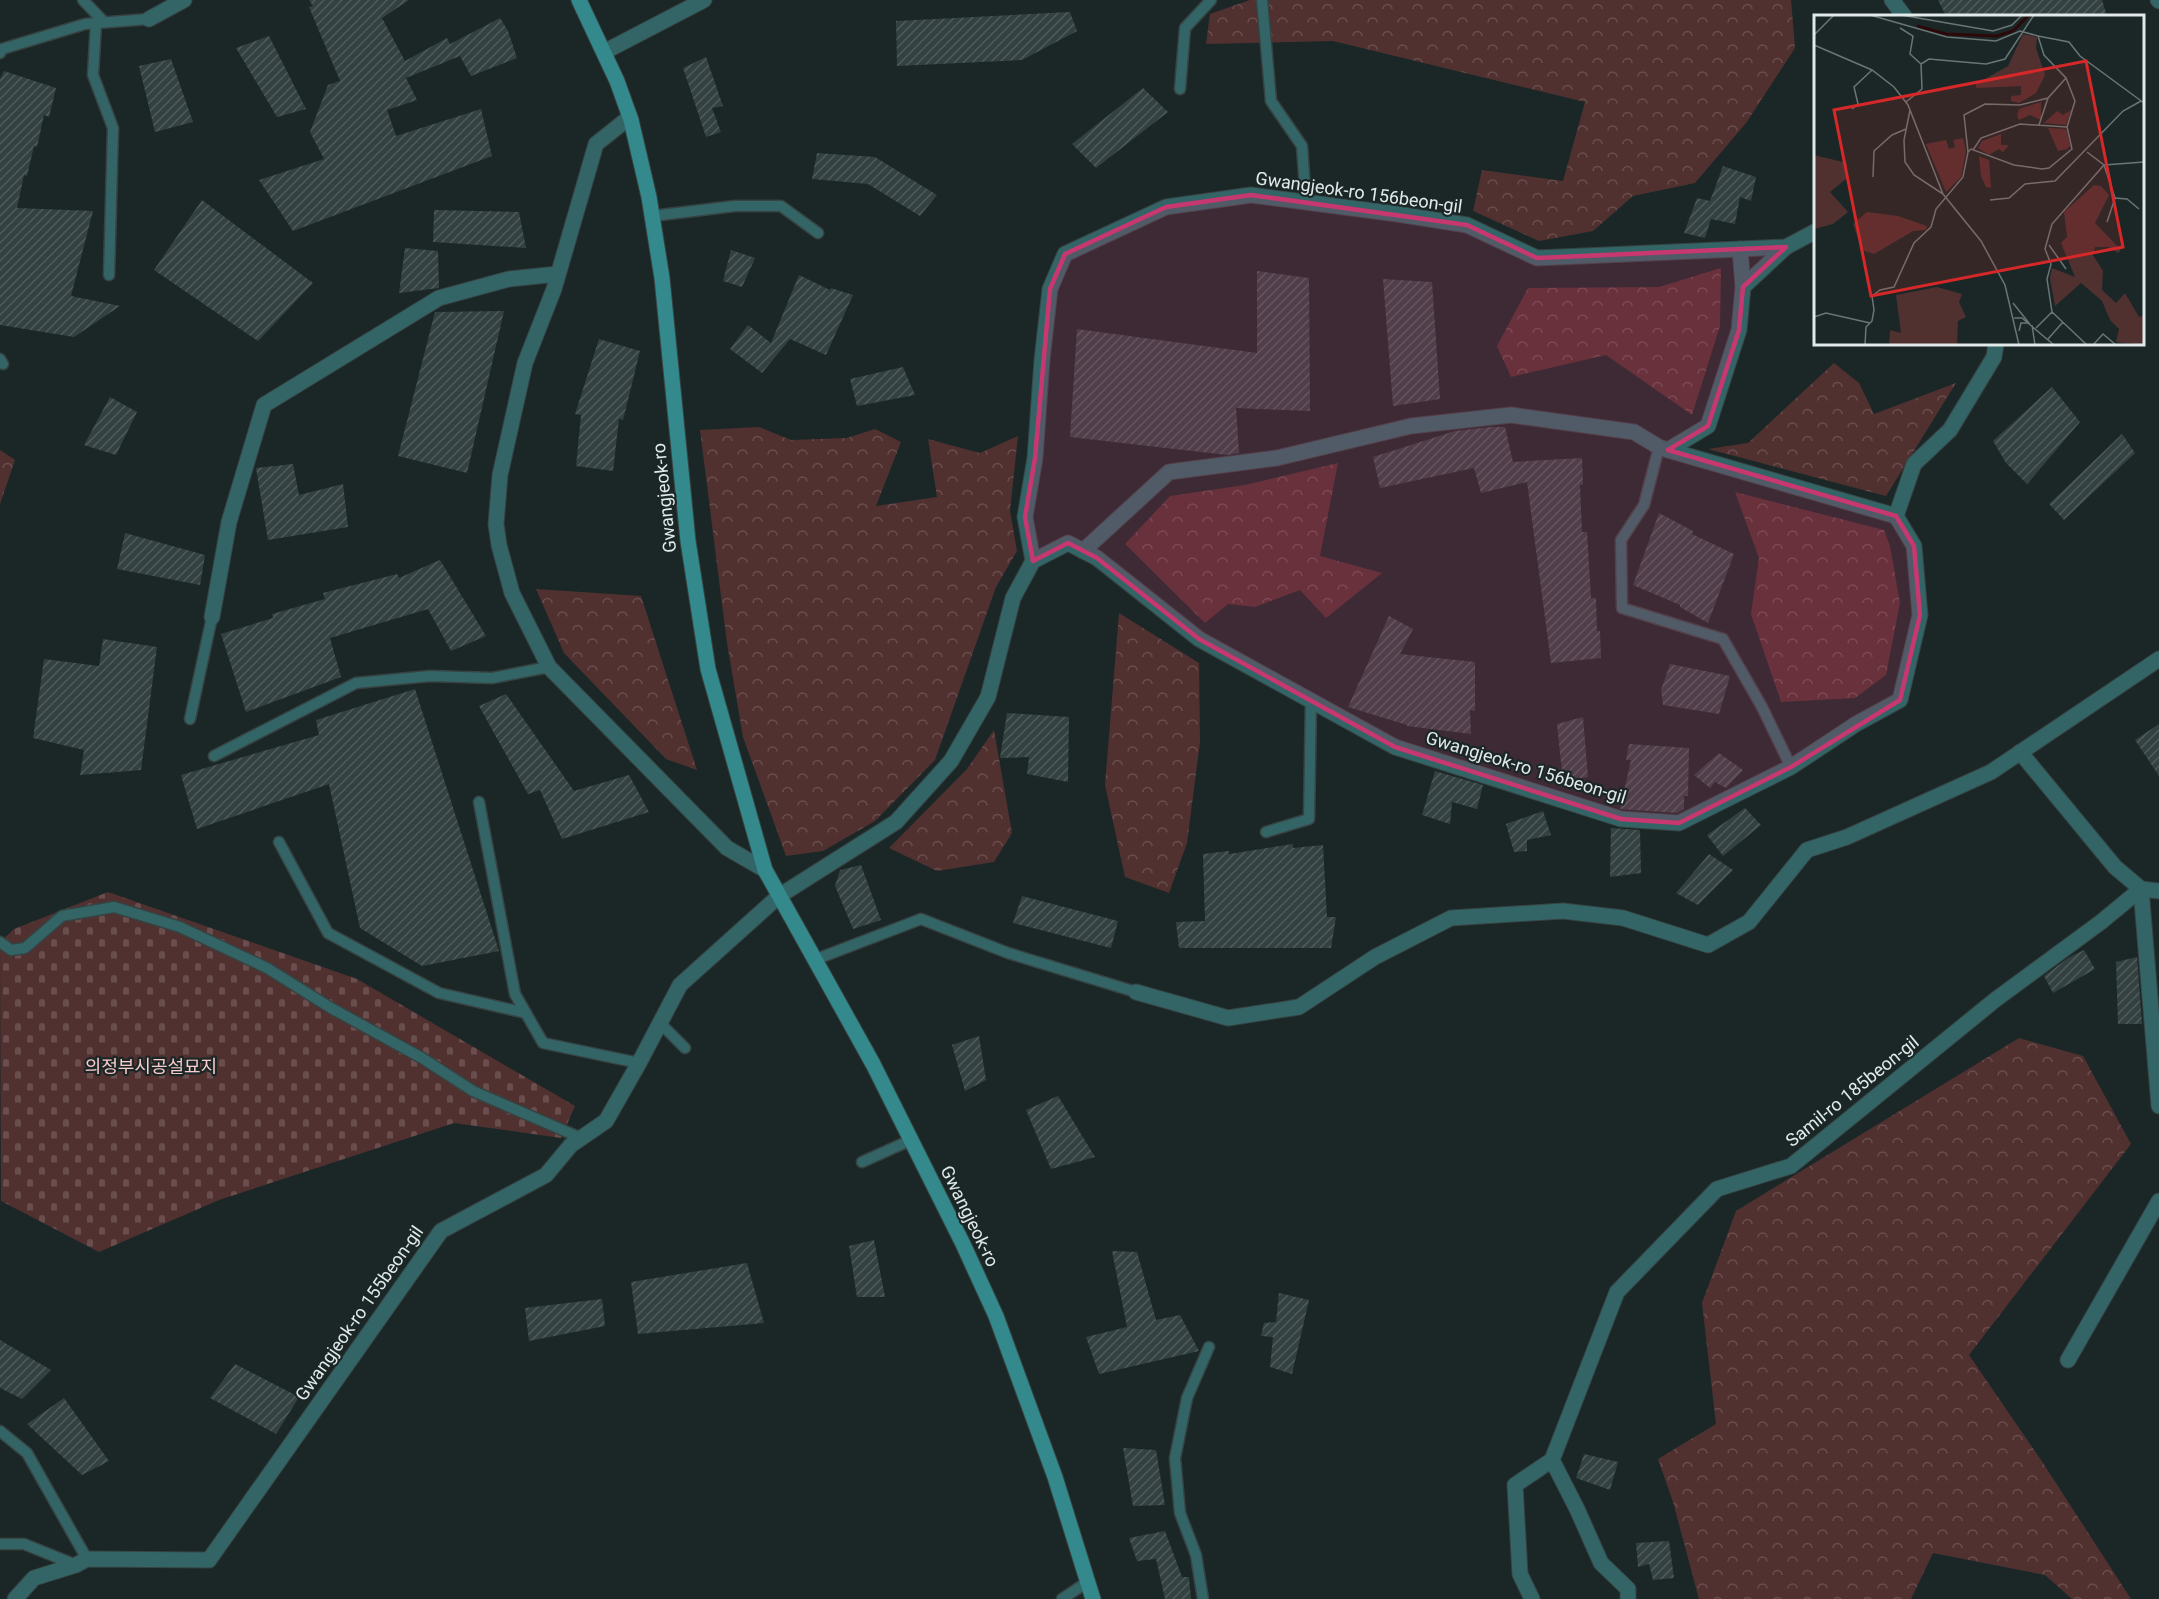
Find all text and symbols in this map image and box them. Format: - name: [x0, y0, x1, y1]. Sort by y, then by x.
- inset map: [1814, 15, 2144, 345]
- street label: Gwangjeok-ro 156beon-gil: [1254, 167, 1464, 217]
- street label: Gwangjeok-ro: [648, 442, 680, 554]
- street label: Gwangjeok-ro 156beon-gil: [1423, 726, 1629, 808]
- street label: Samil-ro 185beon-gil: [1781, 1031, 1923, 1151]
- park label: 의정부시공설묘지: [85, 1056, 217, 1077]
- street label: Gwangjeok-ro: [936, 1162, 1004, 1270]
- street label: Gwangjeok-ro 155beon-gil: [291, 1222, 427, 1404]

